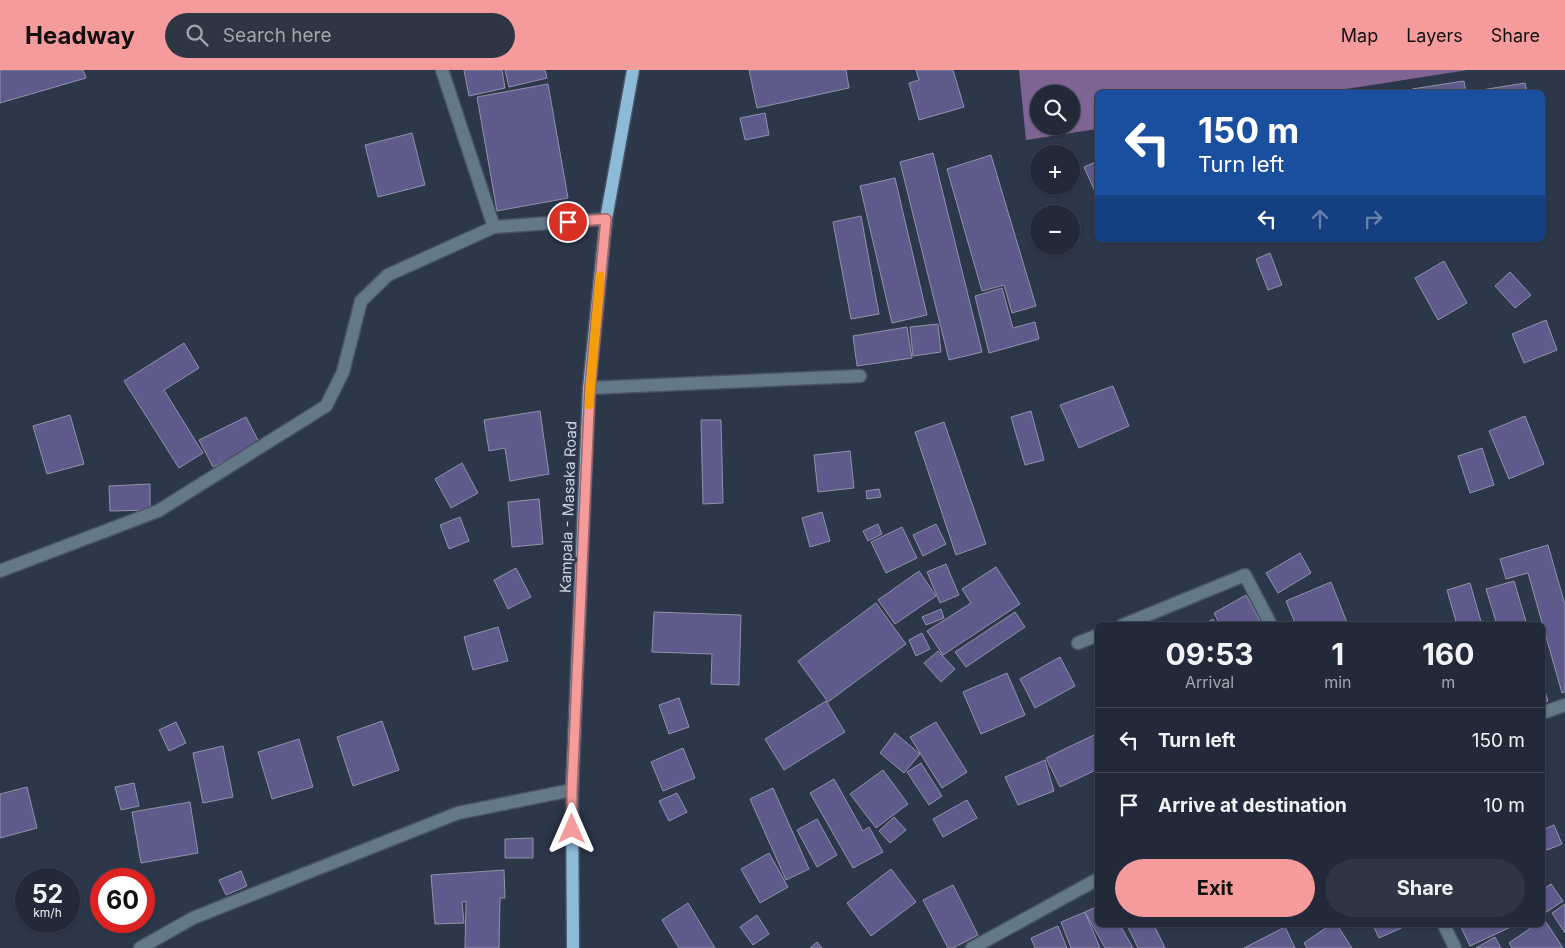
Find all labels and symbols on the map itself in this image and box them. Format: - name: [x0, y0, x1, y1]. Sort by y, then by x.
- pin: [547, 201, 589, 243]
- street label: Kampala - Masaka Road: [556, 421, 580, 593]
- position arrow: [545, 802, 597, 854]
- speed limit sign: 60: [90, 868, 155, 933]

